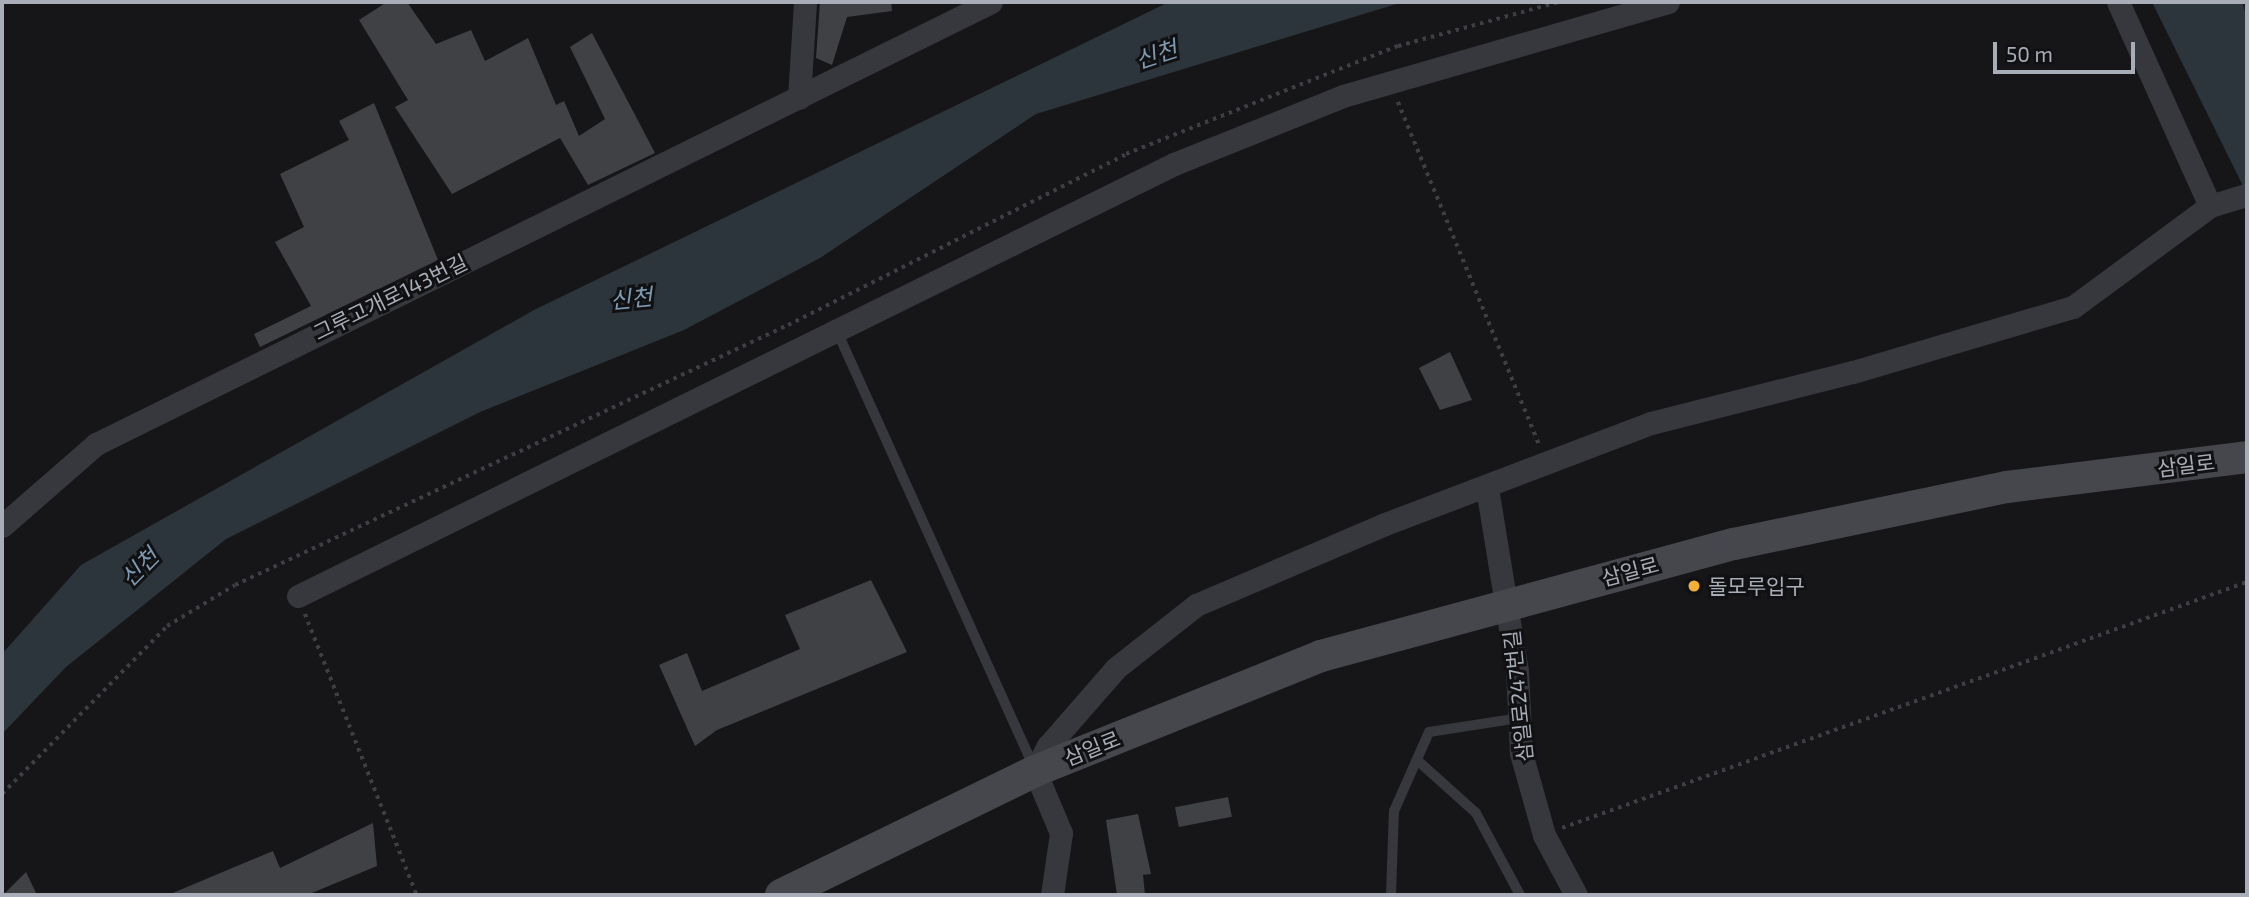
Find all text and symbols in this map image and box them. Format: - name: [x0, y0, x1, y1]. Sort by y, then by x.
- scale bar: [1997, 28, 2139, 72]
- water label: 신천: [1132, 34, 1180, 74]
- text: 50 m: [2006, 41, 2053, 66]
- street label: 그루고개로143번길: [309, 249, 471, 345]
- water label: 신천: [609, 282, 653, 314]
- street label: 삼일로: [2156, 449, 2216, 481]
- water label: 신천: [114, 542, 164, 592]
- street label: 삼일로: [1599, 551, 1661, 591]
- place label: 돌모루입구: [1708, 573, 1805, 599]
- marker: 돌모루입구: [1686, 578, 1702, 594]
- street label: 삼일로247번길: [1499, 629, 1537, 763]
- street label: 삼일로: [1060, 725, 1124, 771]

